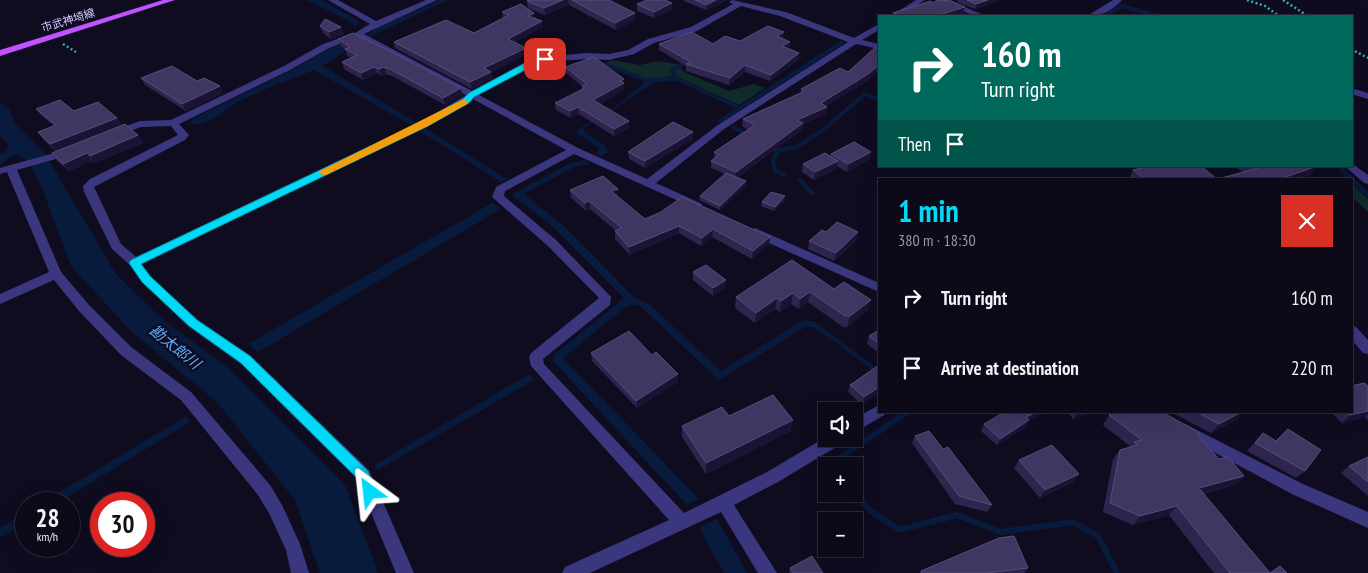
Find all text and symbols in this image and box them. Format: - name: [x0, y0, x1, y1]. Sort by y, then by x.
- street label: 市武神埼線: [40, 5, 96, 35]
- text: 160 m: [981, 31, 1062, 77]
- icon: right: [898, 35, 963, 100]
- pin: [524, 38, 566, 80]
- icon: arrive: [531, 45, 559, 73]
- text: Turn right: [981, 75, 1055, 103]
- icon: arrive: [941, 130, 969, 158]
- text: Then: [898, 132, 931, 156]
- text: 1 min: [898, 191, 959, 230]
- button: close: [1281, 195, 1333, 247]
- text: 380 m · 18:30: [898, 230, 976, 250]
- icon: right: [898, 284, 926, 312]
- text: Turn right: [941, 286, 1007, 310]
- text: 160 m: [1291, 286, 1333, 310]
- water label: 勘太郎川: [146, 320, 206, 374]
- icon: arrive: [898, 354, 926, 382]
- text: Arrive at destination: [941, 356, 1079, 380]
- text: 220 m: [1291, 356, 1333, 380]
- map controls: [818, 402, 863, 557]
- button: sound: [818, 402, 863, 447]
- button: +: [818, 457, 863, 502]
- position arrow: [343, 465, 395, 517]
- speed limit sign: 30: [90, 492, 155, 557]
- text: 28: [36, 502, 59, 534]
- button: −: [818, 512, 863, 557]
- text: km/h: [37, 529, 58, 544]

